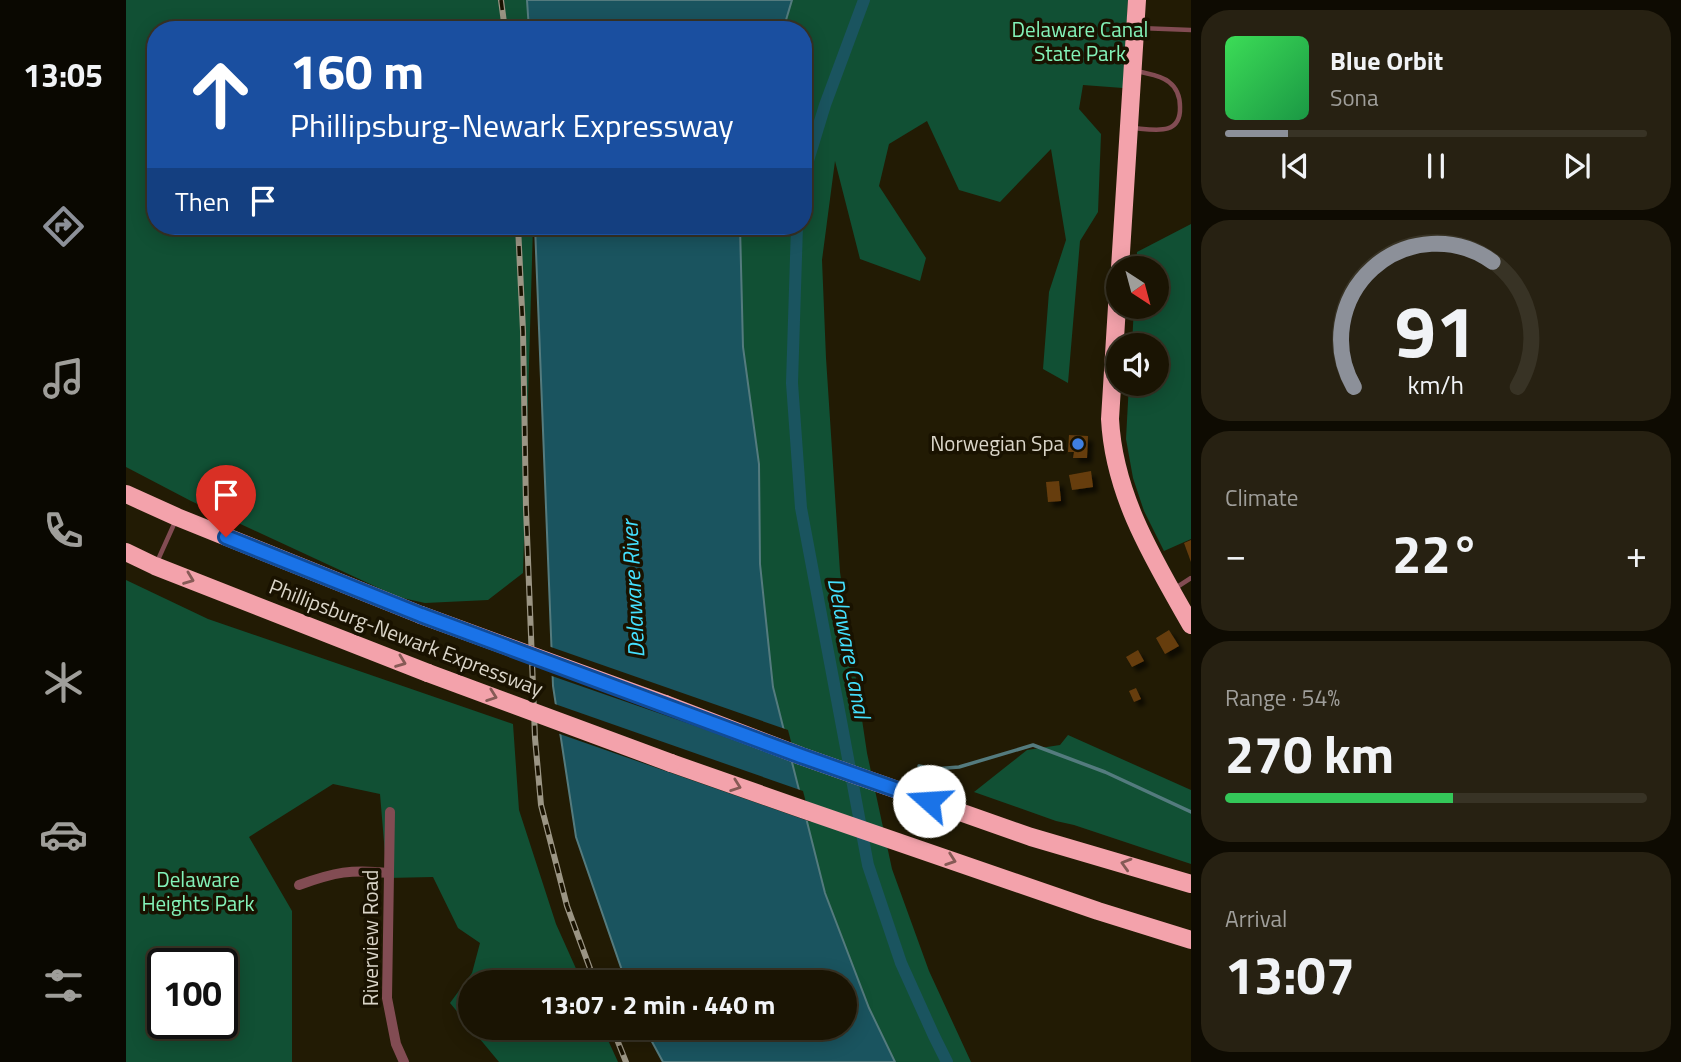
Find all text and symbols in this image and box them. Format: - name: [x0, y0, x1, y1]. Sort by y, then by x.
- park label: Delaware Canal State Park: [1012, 13, 1148, 69]
- text: 160 m: [290, 33, 424, 108]
- text: Blue Orbit: [1330, 41, 1443, 80]
- icon: ahead: [175, 49, 266, 140]
- text: 13:05: [23, 51, 103, 99]
- text: Sona: [1330, 80, 1378, 115]
- text: Phillipsburg-Newark Expressway: [290, 101, 734, 149]
- icon: previous: [1276, 147, 1314, 185]
- icon: pause: [1417, 147, 1455, 185]
- icon: next: [1558, 147, 1596, 185]
- text: Then: [175, 182, 230, 221]
- icon: arrive: [244, 182, 282, 220]
- icon: directions: [39, 202, 88, 251]
- north arrow: [1106, 256, 1169, 318]
- map controls: [1106, 256, 1169, 396]
- text: 91: [1395, 275, 1477, 385]
- button: sound: [1106, 333, 1169, 396]
- icon: music: [39, 354, 88, 403]
- text: km/h: [1408, 365, 1464, 403]
- place label: Norwegian Spa: [930, 427, 1064, 459]
- marker: Norwegian Spa: [1070, 436, 1086, 452]
- pin: [196, 465, 256, 537]
- icon: arrive: [207, 476, 245, 514]
- text: Climate: [1225, 480, 1298, 515]
- icon: phone: [39, 506, 88, 555]
- text: 22°: [1392, 514, 1480, 593]
- water label: Delaware River: [611, 517, 654, 659]
- text: −: [1225, 525, 1246, 583]
- text: +: [1626, 525, 1647, 583]
- street label: Phillipsburg-Newark Expressway: [265, 570, 548, 704]
- one-way arrow: [182, 571, 194, 585]
- water label: Delaware Canal: [819, 575, 881, 724]
- one-way arrow: [394, 654, 406, 668]
- icon: climate: [39, 658, 88, 707]
- text: Range · 54%: [1225, 680, 1340, 715]
- one-way arrow: [485, 688, 497, 702]
- text: 270 km: [1225, 714, 1394, 793]
- position arrow: [892, 764, 966, 838]
- one-way arrow: [729, 777, 741, 791]
- icon: car: [39, 810, 88, 859]
- one-way arrow: [944, 852, 956, 866]
- one-way arrow: [1120, 858, 1132, 872]
- park label: Delaware Heights Park: [141, 863, 255, 919]
- street label: Riverview Road: [354, 870, 386, 1006]
- text: Arrival: [1225, 901, 1287, 936]
- text: 13:07: [1225, 935, 1355, 1014]
- speed limit sign: 100: [147, 948, 238, 1039]
- icon: filters: [39, 961, 88, 1010]
- text: 13:07 · 2 min · 440 m: [540, 985, 775, 1024]

